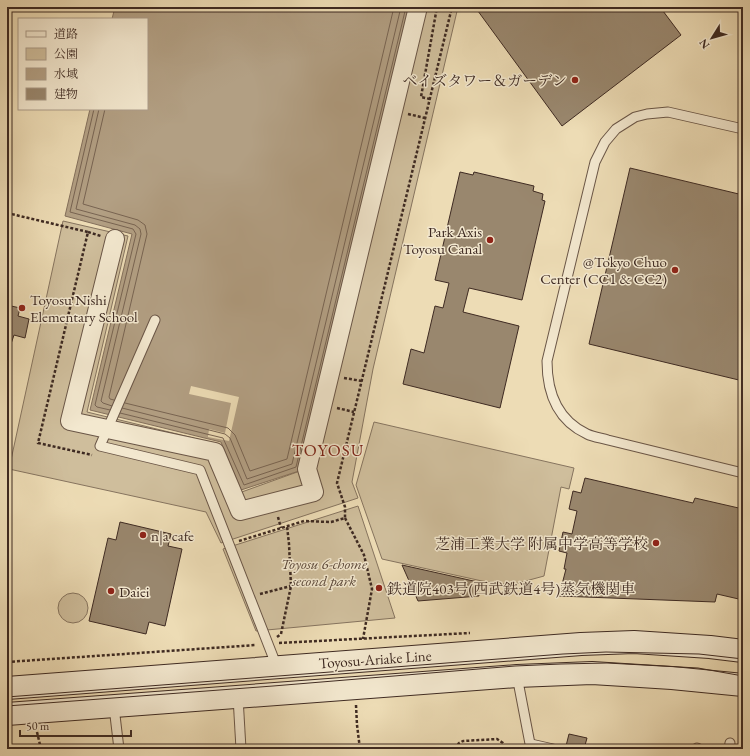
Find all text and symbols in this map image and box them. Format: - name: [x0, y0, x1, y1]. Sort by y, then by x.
- legend: [18, 18, 148, 110]
- north arrow: [692, 18, 732, 58]
- text: 道路: [54, 26, 78, 42]
- text: N: [696, 36, 712, 52]
- text: 公園: [54, 46, 78, 62]
- text: 水域: [54, 66, 78, 82]
- place label: ベイズタワー＆ガーデン: [402, 71, 567, 90]
- marker: ベイズタワー＆ガーデン: [570, 75, 580, 85]
- text: 建物: [54, 86, 78, 102]
- place label: Park Axis Toyosu Canal: [403, 222, 482, 258]
- marker: Park Axis Toyosu Canal: [485, 235, 495, 245]
- place label: @Tokyo Chuo Center (CC1 & CC2): [540, 252, 667, 288]
- marker: @Tokyo Chuo Center (CC1 & CC2): [670, 265, 680, 275]
- place label: Toyosu Nishi Elementary School: [30, 290, 138, 326]
- marker: Toyosu Nishi Elementary School: [17, 303, 27, 313]
- district label: TOYOSU: [292, 439, 364, 461]
- place label: n|a cafe: [151, 526, 194, 546]
- marker: n|a cafe: [138, 530, 148, 540]
- place label: 芝浦工業大学 附属中学高等学校: [435, 534, 648, 553]
- marker: 芝浦工業大学 附属中学高等学校: [651, 538, 661, 548]
- park label: Toyosu 6-chome second park: [281, 554, 368, 590]
- place label: 鉄道院403号(西武鉄道4号)蒸気機関車: [387, 579, 635, 598]
- place label: Daiei: [119, 582, 150, 601]
- marker: 鉄道院403号(西武鉄道4号)蒸気機関車: [374, 583, 384, 593]
- marker: Daiei: [106, 586, 116, 596]
- street label: Toyosu-Ariake Line: [318, 646, 432, 672]
- scale bar: [20, 712, 131, 738]
- text: 50 m: [26, 718, 50, 734]

